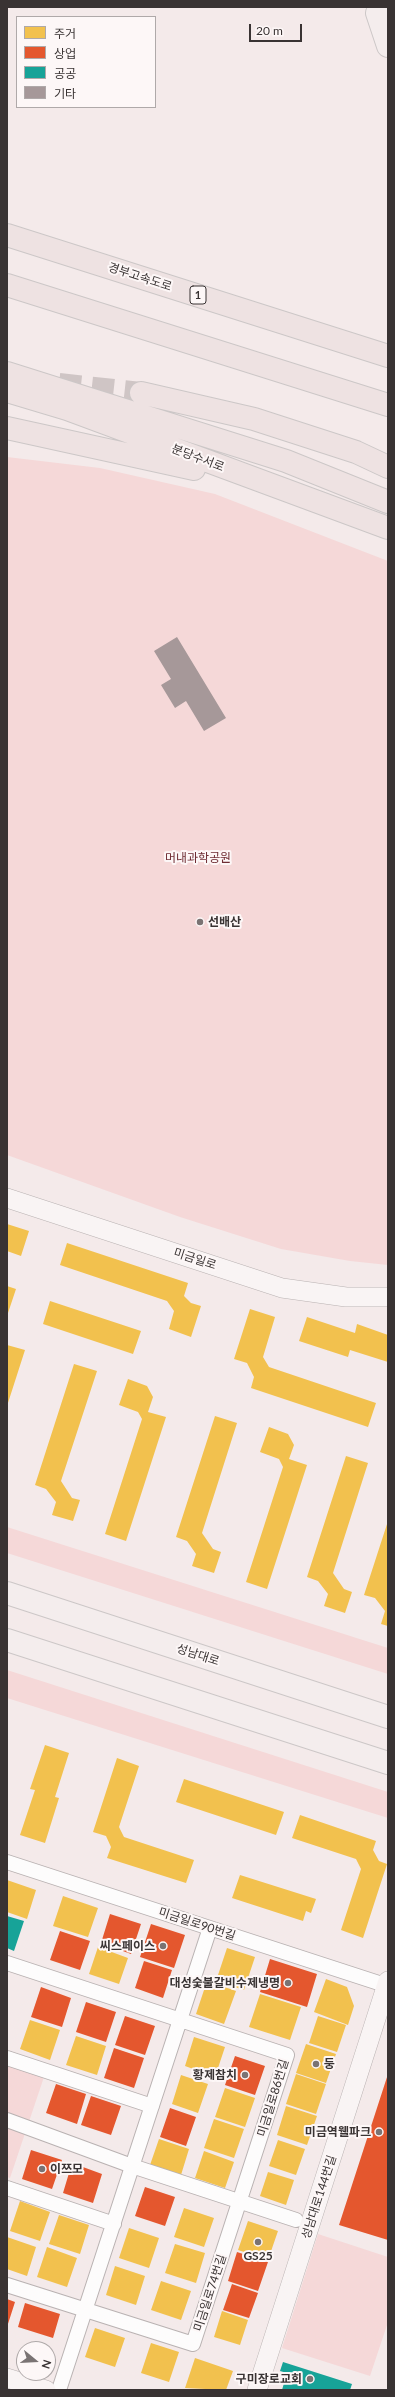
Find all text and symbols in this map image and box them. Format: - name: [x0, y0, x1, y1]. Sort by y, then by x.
- legend: [16, 16, 156, 108]
- scale bar: [251, 16, 304, 42]
- text: 20 m: [256, 23, 283, 38]
- text: 주거: [54, 26, 76, 41]
- text: 상업: [54, 46, 76, 61]
- text: 공공: [54, 66, 76, 81]
- text: 기타: [54, 86, 76, 101]
- street label: 경부고속도로: [106, 260, 174, 294]
- road number: 1: [190, 286, 206, 304]
- street label: 분당수서로: [170, 441, 226, 475]
- park label: 머내과학공원: [165, 851, 231, 865]
- place label: 선배산: [208, 915, 241, 929]
- marker: 선배산: [195, 917, 205, 927]
- street label: 미금일로: [172, 1245, 218, 1273]
- street label: 성남대로: [175, 1641, 221, 1669]
- street label: 미금일로90번길: [157, 1905, 237, 1943]
- place label: 씨스페이스: [100, 1939, 155, 1953]
- marker: 씨스페이스: [158, 1941, 168, 1951]
- place label: 대성숯불갈비수제냉명: [170, 1976, 280, 1990]
- marker: 대성숯불갈비수제냉명: [283, 1978, 293, 1988]
- place label: 둥: [324, 2057, 335, 2071]
- street label: 미금일로86번길: [254, 2058, 292, 2138]
- marker: 둥: [311, 2059, 321, 2069]
- place label: 황제참치: [193, 2068, 237, 2082]
- marker: 황제참치: [240, 2070, 250, 2080]
- place label: 미금역웰파크: [305, 2125, 371, 2139]
- marker: 미금역웰파크: [374, 2127, 384, 2137]
- street label: 성남대로144번길: [299, 2153, 339, 2241]
- place label: 이쯔모: [50, 2162, 83, 2176]
- marker: 이쯔모: [37, 2164, 47, 2174]
- marker: GS25: [253, 2237, 263, 2247]
- place label: GS25: [243, 2249, 273, 2263]
- street label: 미금일로74번길: [191, 2253, 229, 2333]
- north arrow: [16, 2341, 56, 2381]
- text: N: [39, 2359, 54, 2371]
- place label: 구미장로교회: [236, 2372, 302, 2386]
- marker: 구미장로교회: [305, 2374, 315, 2384]

